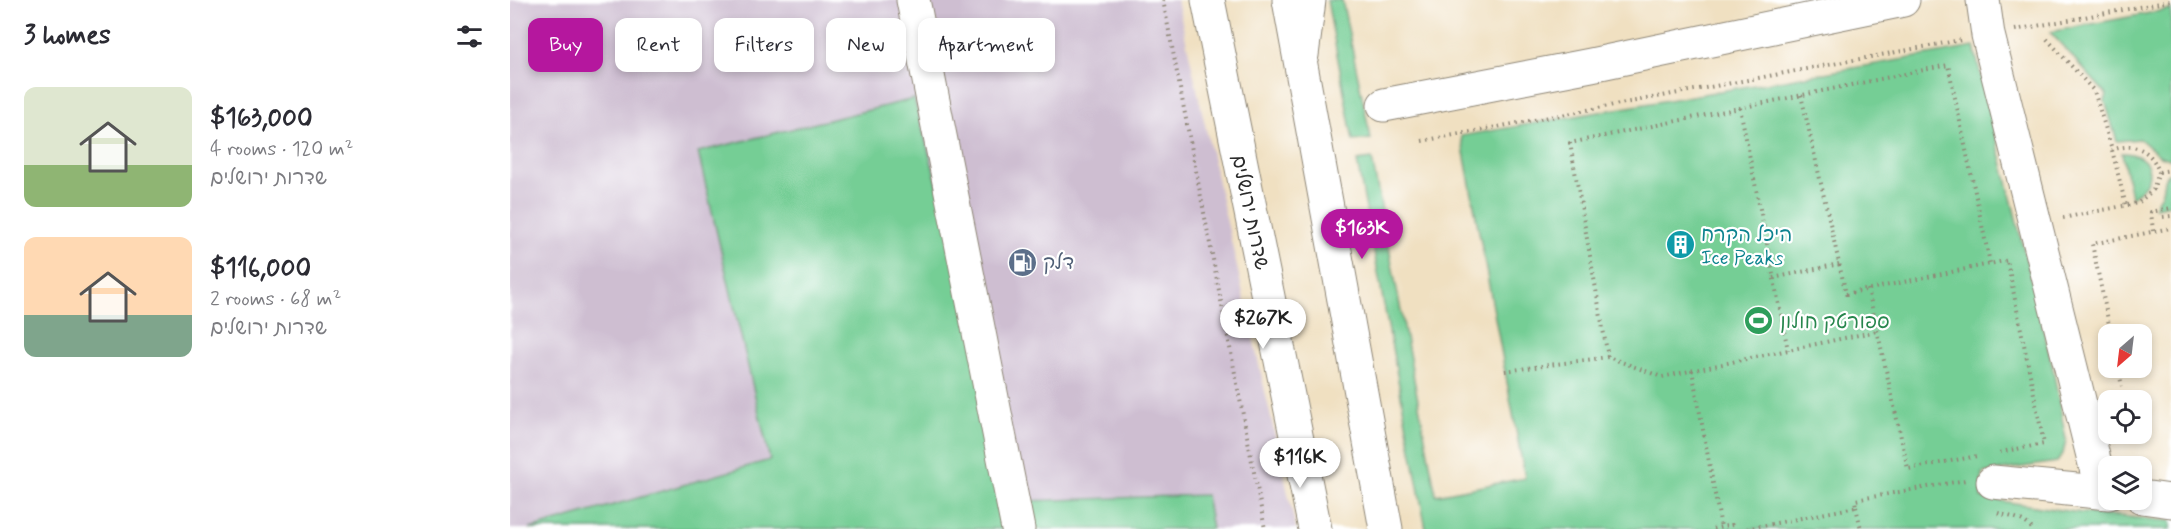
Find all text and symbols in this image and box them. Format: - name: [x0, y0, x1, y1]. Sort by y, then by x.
- chip: Buy: [528, 18, 603, 72]
- chip: Rent: [615, 18, 702, 72]
- chip: Filters: [714, 18, 814, 72]
- chip: New: [826, 18, 906, 72]
- chip: Apartment: [918, 18, 1055, 72]
- text: 3 homes: [24, 19, 111, 53]
- icon: filters: [453, 20, 486, 53]
- text: $163,000: [210, 102, 313, 136]
- icon: home: [72, 111, 144, 183]
- text: 4 rooms · 120 m²: [210, 136, 353, 163]
- street label: שדרות ירושלים: [1224, 152, 1275, 272]
- text: שדרות ירושלים: [210, 165, 327, 192]
- pin: $163K: [1320, 209, 1404, 260]
- text: $163K: [1335, 215, 1389, 242]
- place label: היכל הקרח Ice Peaks: [1701, 222, 1792, 272]
- building icon: היכל הקרח Ice Peaks: [1664, 229, 1696, 261]
- fuel station icon: דלק: [1006, 246, 1038, 278]
- place label: דלק: [1043, 250, 1074, 277]
- text: $116,000: [210, 252, 311, 286]
- icon: home: [72, 261, 144, 333]
- text: 2 rooms · 68 m²: [210, 286, 341, 313]
- pin: $267K: [1221, 299, 1305, 350]
- text: $267K: [1234, 305, 1292, 332]
- sports icon: ספורטק חולון: [1743, 305, 1775, 337]
- place label: ספורטק חולון: [1780, 309, 1890, 336]
- text: שדרות ירושלים: [210, 315, 327, 342]
- north arrow: [2098, 324, 2152, 378]
- map controls: [2098, 324, 2152, 510]
- button: locate: [2098, 390, 2152, 444]
- pin: $116K: [1258, 438, 1342, 489]
- text: $116K: [1274, 444, 1326, 471]
- button: layers: [2098, 456, 2152, 510]

